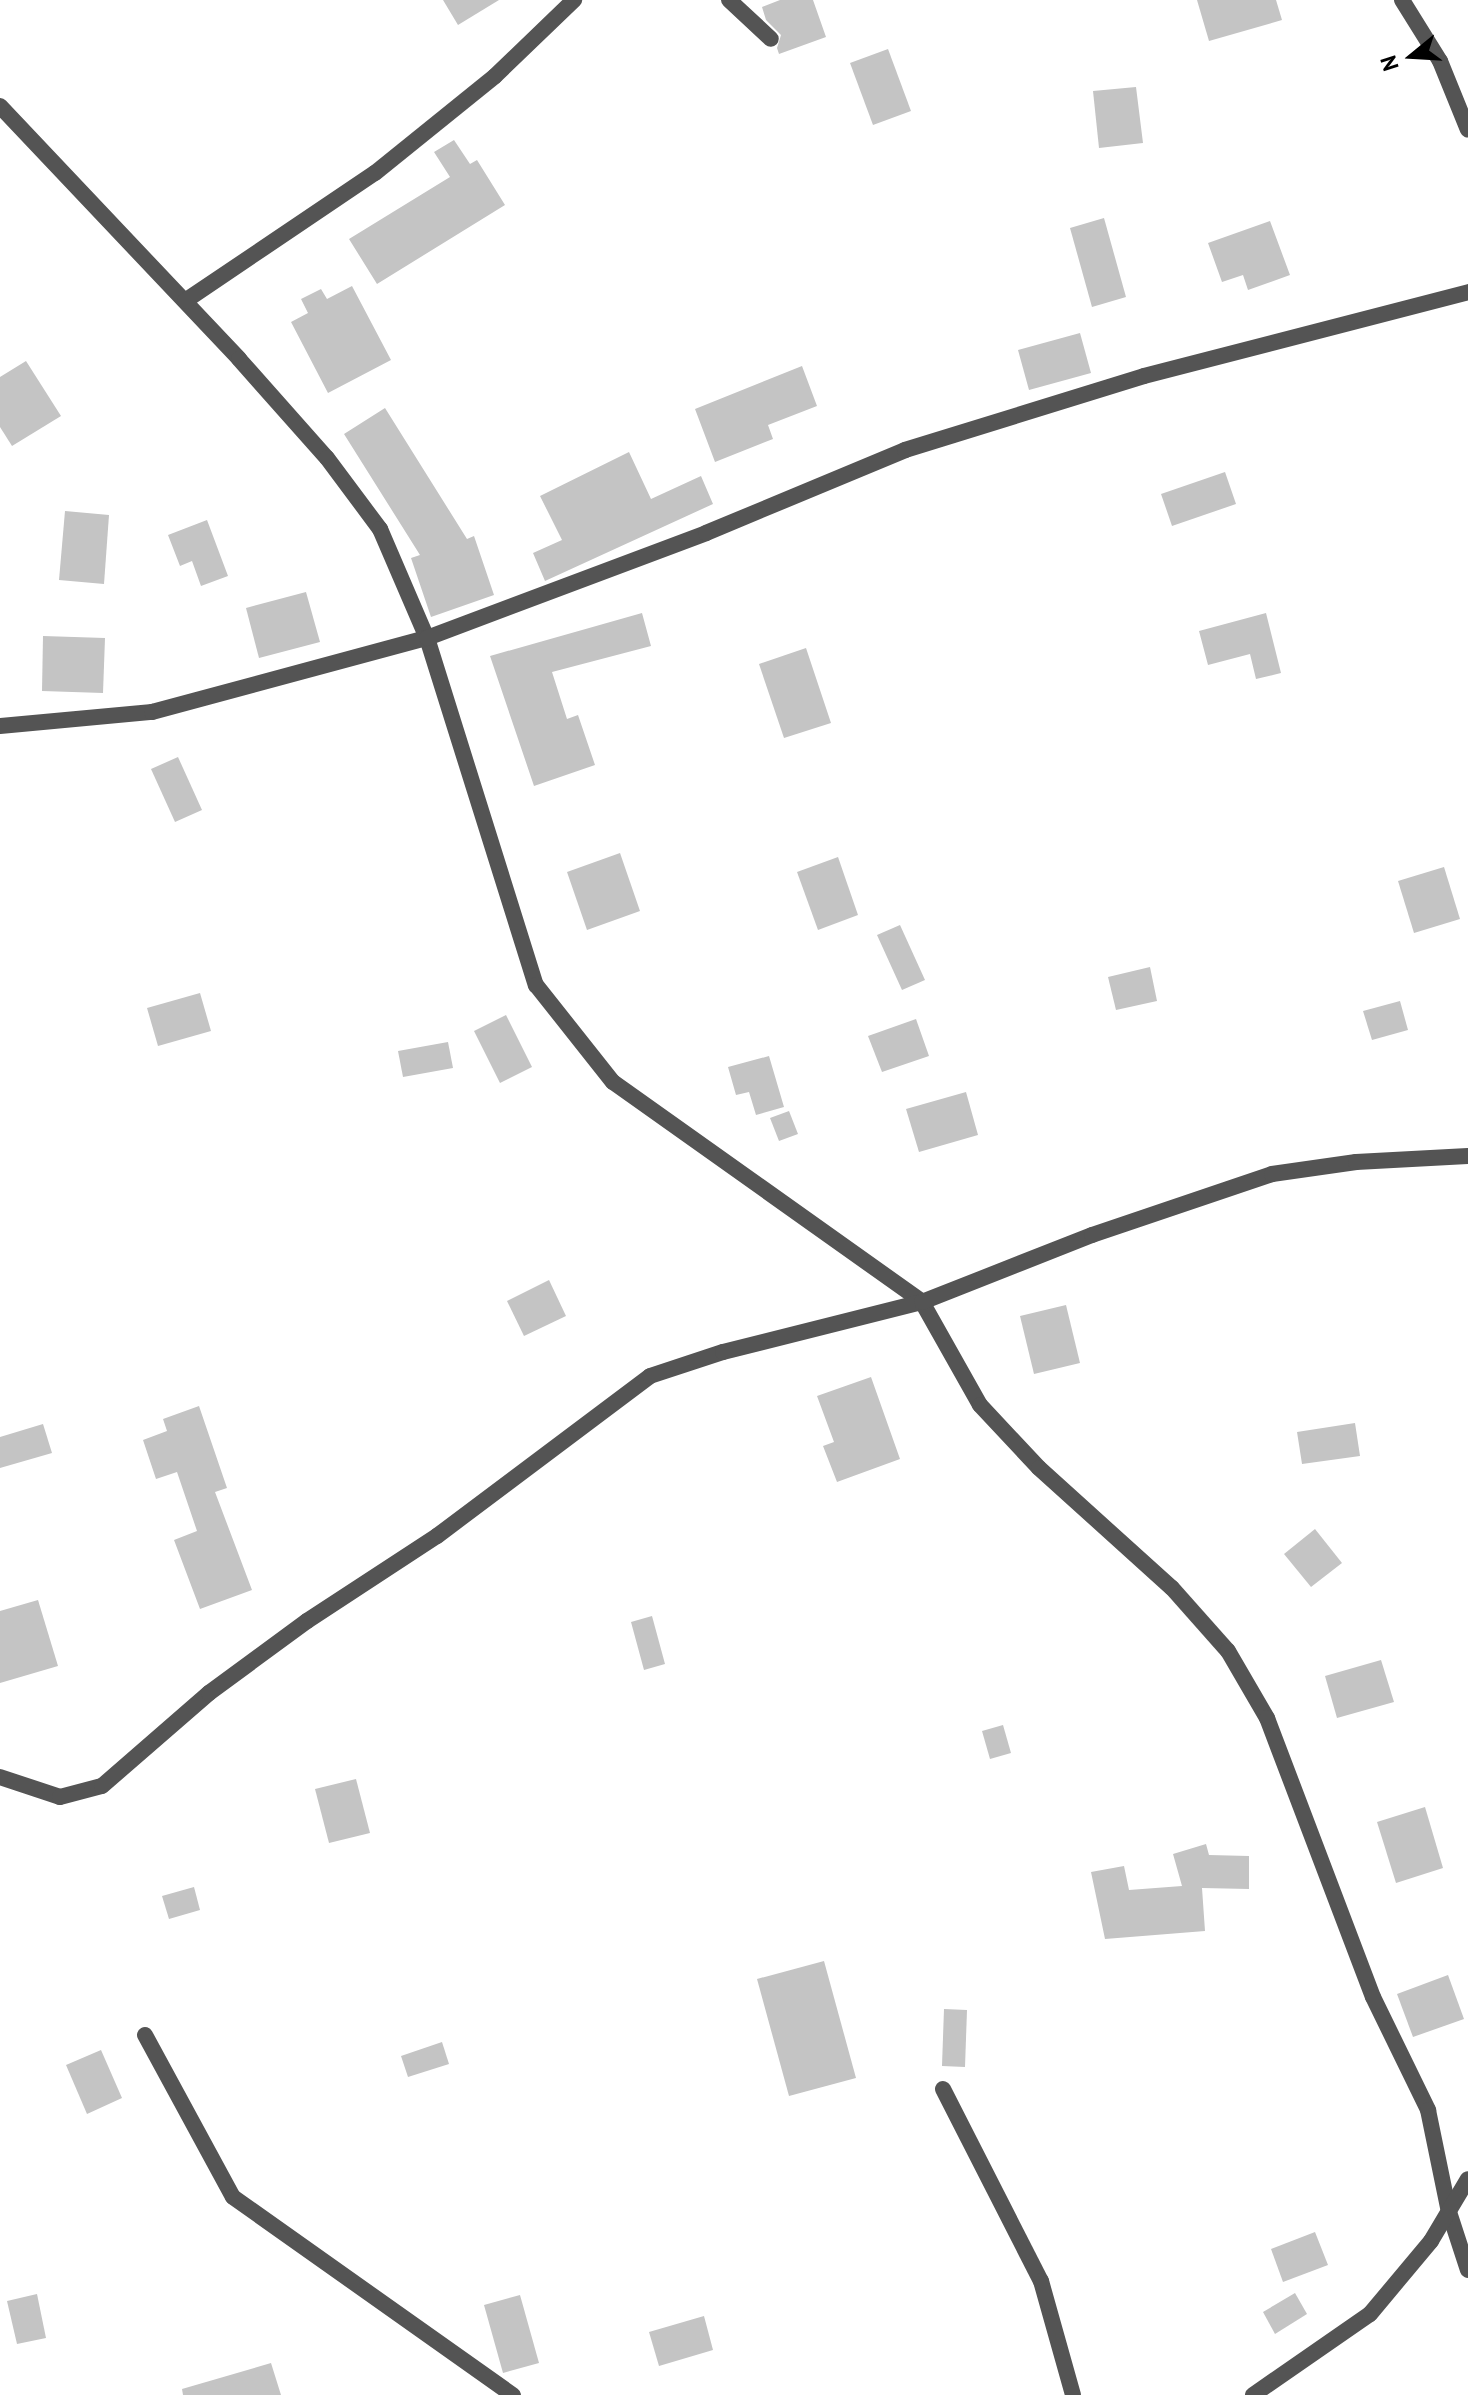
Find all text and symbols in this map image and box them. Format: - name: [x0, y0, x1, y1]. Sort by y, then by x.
- north arrow: [1372, 16, 1452, 96]
- text: N: [1374, 52, 1405, 75]

